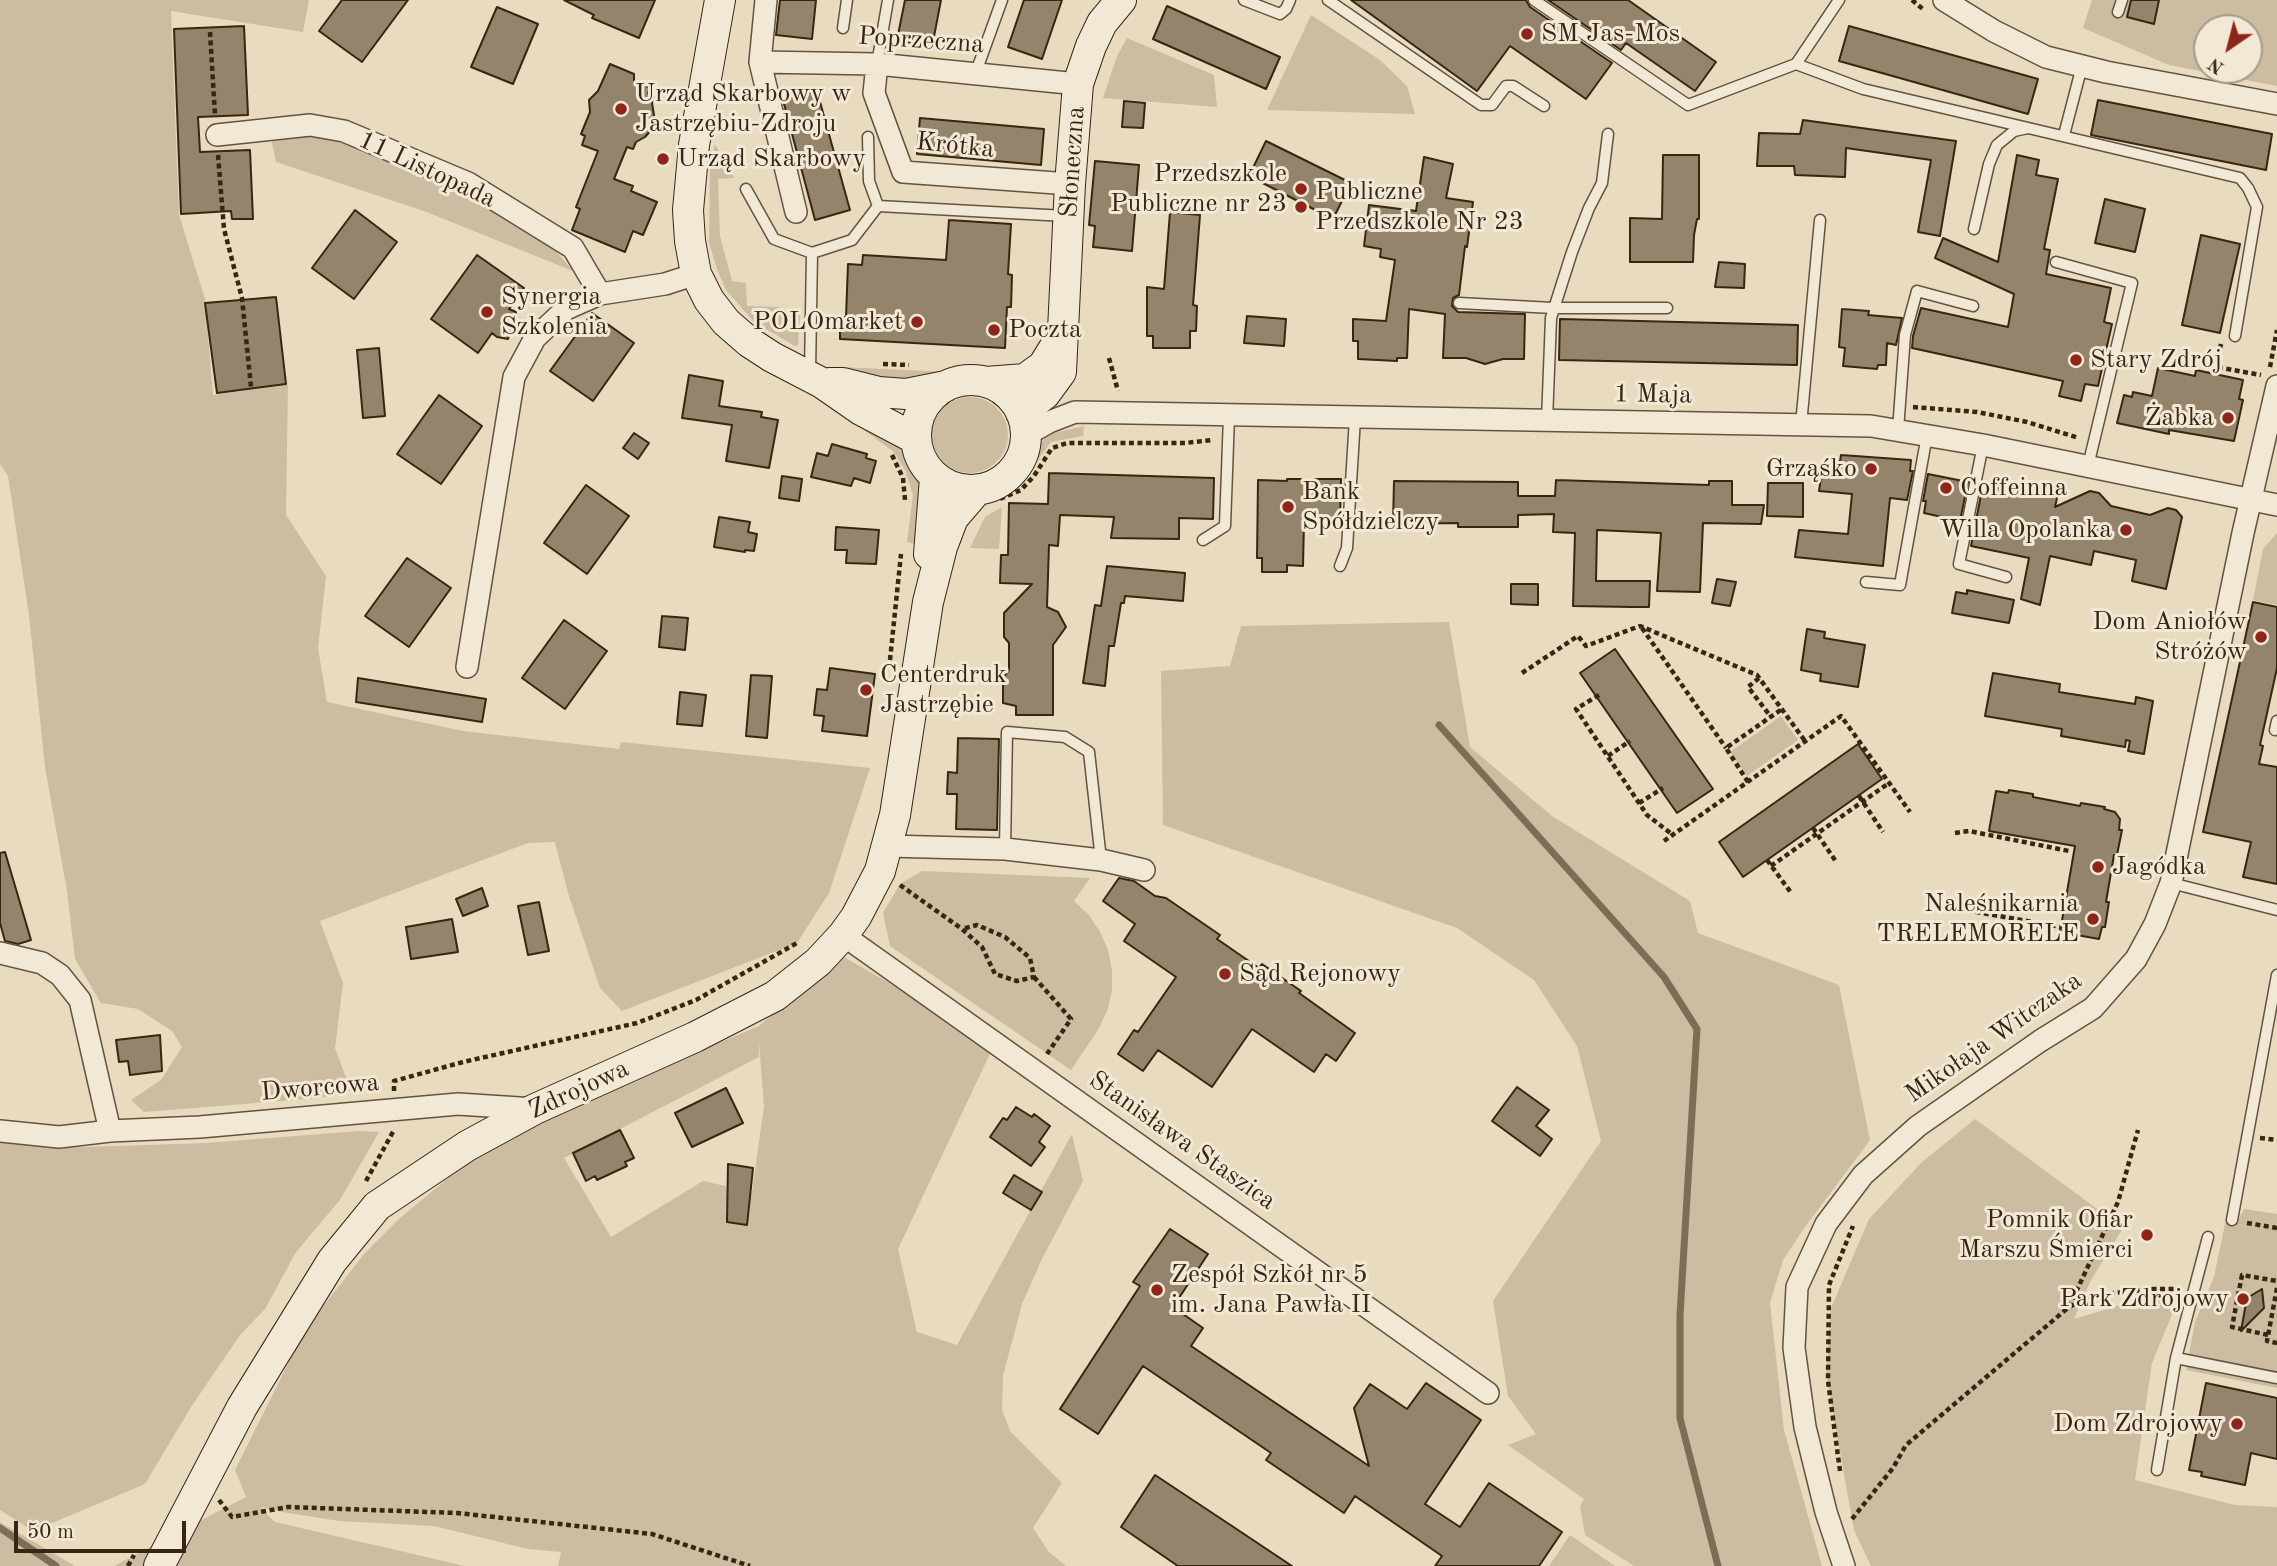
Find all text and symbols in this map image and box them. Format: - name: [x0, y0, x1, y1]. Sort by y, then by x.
- north arrow: [2193, 14, 2263, 84]
- place label: SM Jas-Mos: [1541, 18, 1680, 50]
- street label: Poprzeczna: [857, 21, 985, 61]
- marker: SM Jas-Mos: [1519, 26, 1535, 42]
- text: N: [2205, 53, 2228, 77]
- place label: Urząd Skarbowy w Jastrzębiu-Zdroju: [635, 78, 851, 140]
- marker: Urząd Skarbowy w Jastrzębiu-Zdroju: [613, 101, 629, 117]
- street label: Słoneczna: [1054, 105, 1092, 219]
- street label: 11 Listopada: [353, 125, 501, 215]
- street label: Krótka: [914, 126, 996, 166]
- place label: Urząd Skarbowy: [677, 143, 866, 175]
- marker: Urząd Skarbowy: [655, 151, 671, 167]
- place label: Przedszkole Publiczne nr 23: [1110, 158, 1287, 220]
- place label: Publiczne Przedszkole Nr 23: [1315, 176, 1524, 238]
- marker: Przedszkole Publiczne nr 23: [1293, 181, 1309, 197]
- marker: Publiczne Przedszkole Nr 23: [1293, 199, 1309, 215]
- place label: Synergia Szkolenia: [501, 281, 608, 342]
- marker: Synergia Szkolenia: [479, 304, 495, 320]
- place label: POLOmarket: [753, 306, 903, 338]
- marker: POLOmarket: [909, 314, 925, 330]
- place label: Poczta: [1008, 314, 1082, 346]
- marker: Poczta: [986, 322, 1002, 338]
- place label: Stary Zdrój: [2090, 344, 2222, 376]
- marker: Stary Zdrój: [2068, 352, 2084, 368]
- street label: 1 Maja: [1614, 379, 1692, 411]
- place label: Żabka: [2145, 402, 2214, 434]
- marker: Żabka: [2220, 410, 2236, 426]
- place label: Grząśko: [1766, 453, 1857, 485]
- marker: Grząśko: [1863, 461, 1879, 477]
- place label: Coffeinna: [1960, 472, 2067, 504]
- place label: Bank Spółdzielczy: [1302, 476, 1439, 538]
- marker: Coffeinna: [1938, 480, 1954, 496]
- marker: Bank Spółdzielczy: [1280, 499, 1296, 515]
- place label: Willa Opolanka: [1939, 514, 2112, 546]
- marker: Willa Opolanka: [2118, 522, 2134, 538]
- place label: Dom Aniołów Stróżów: [2092, 606, 2247, 668]
- marker: Dom Aniołów Stróżów: [2253, 629, 2269, 645]
- place label: Centerdruk Jastrzębie: [880, 659, 1007, 720]
- marker: Centerdruk Jastrzębie: [858, 682, 874, 698]
- place label: Jagódka: [2112, 851, 2206, 883]
- marker: Jagódka: [2090, 859, 2106, 875]
- place label: Naleśnikarnia TRELEMORELE: [1877, 888, 2079, 950]
- marker: Naleśnikarnia TRELEMORELE: [2085, 911, 2101, 927]
- place label: Sąd Rejonowy: [1239, 958, 1401, 990]
- street label: Mikołaja Witczaka: [1900, 965, 2088, 1111]
- marker: Sąd Rejonowy: [1217, 966, 1233, 982]
- street label: Zdrojowa: [524, 1053, 634, 1127]
- street label: Stanisława Staszica: [1082, 1065, 1282, 1217]
- street label: Dworcowa: [259, 1067, 381, 1109]
- place label: Pomnik Ofiar Marszu Śmierci: [1959, 1204, 2133, 1266]
- marker: Pomnik Ofiar Marszu Śmierci: [2139, 1227, 2155, 1243]
- place label: Zespół Szkół nr 5 im. Jana Pawła II: [1171, 1259, 1371, 1320]
- marker: Zespół Szkół nr 5 im. Jana Pawła II: [1149, 1282, 1165, 1298]
- place label: Park Zdrojowy: [2059, 1283, 2229, 1315]
- marker: Park Zdrojowy: [2235, 1291, 2251, 1307]
- place label: Dom Zdrojowy: [2053, 1408, 2223, 1440]
- marker: Dom Zdrojowy: [2229, 1416, 2245, 1432]
- scale bar: [18, 1506, 189, 1550]
- text: 50 m: [27, 1522, 74, 1543]

